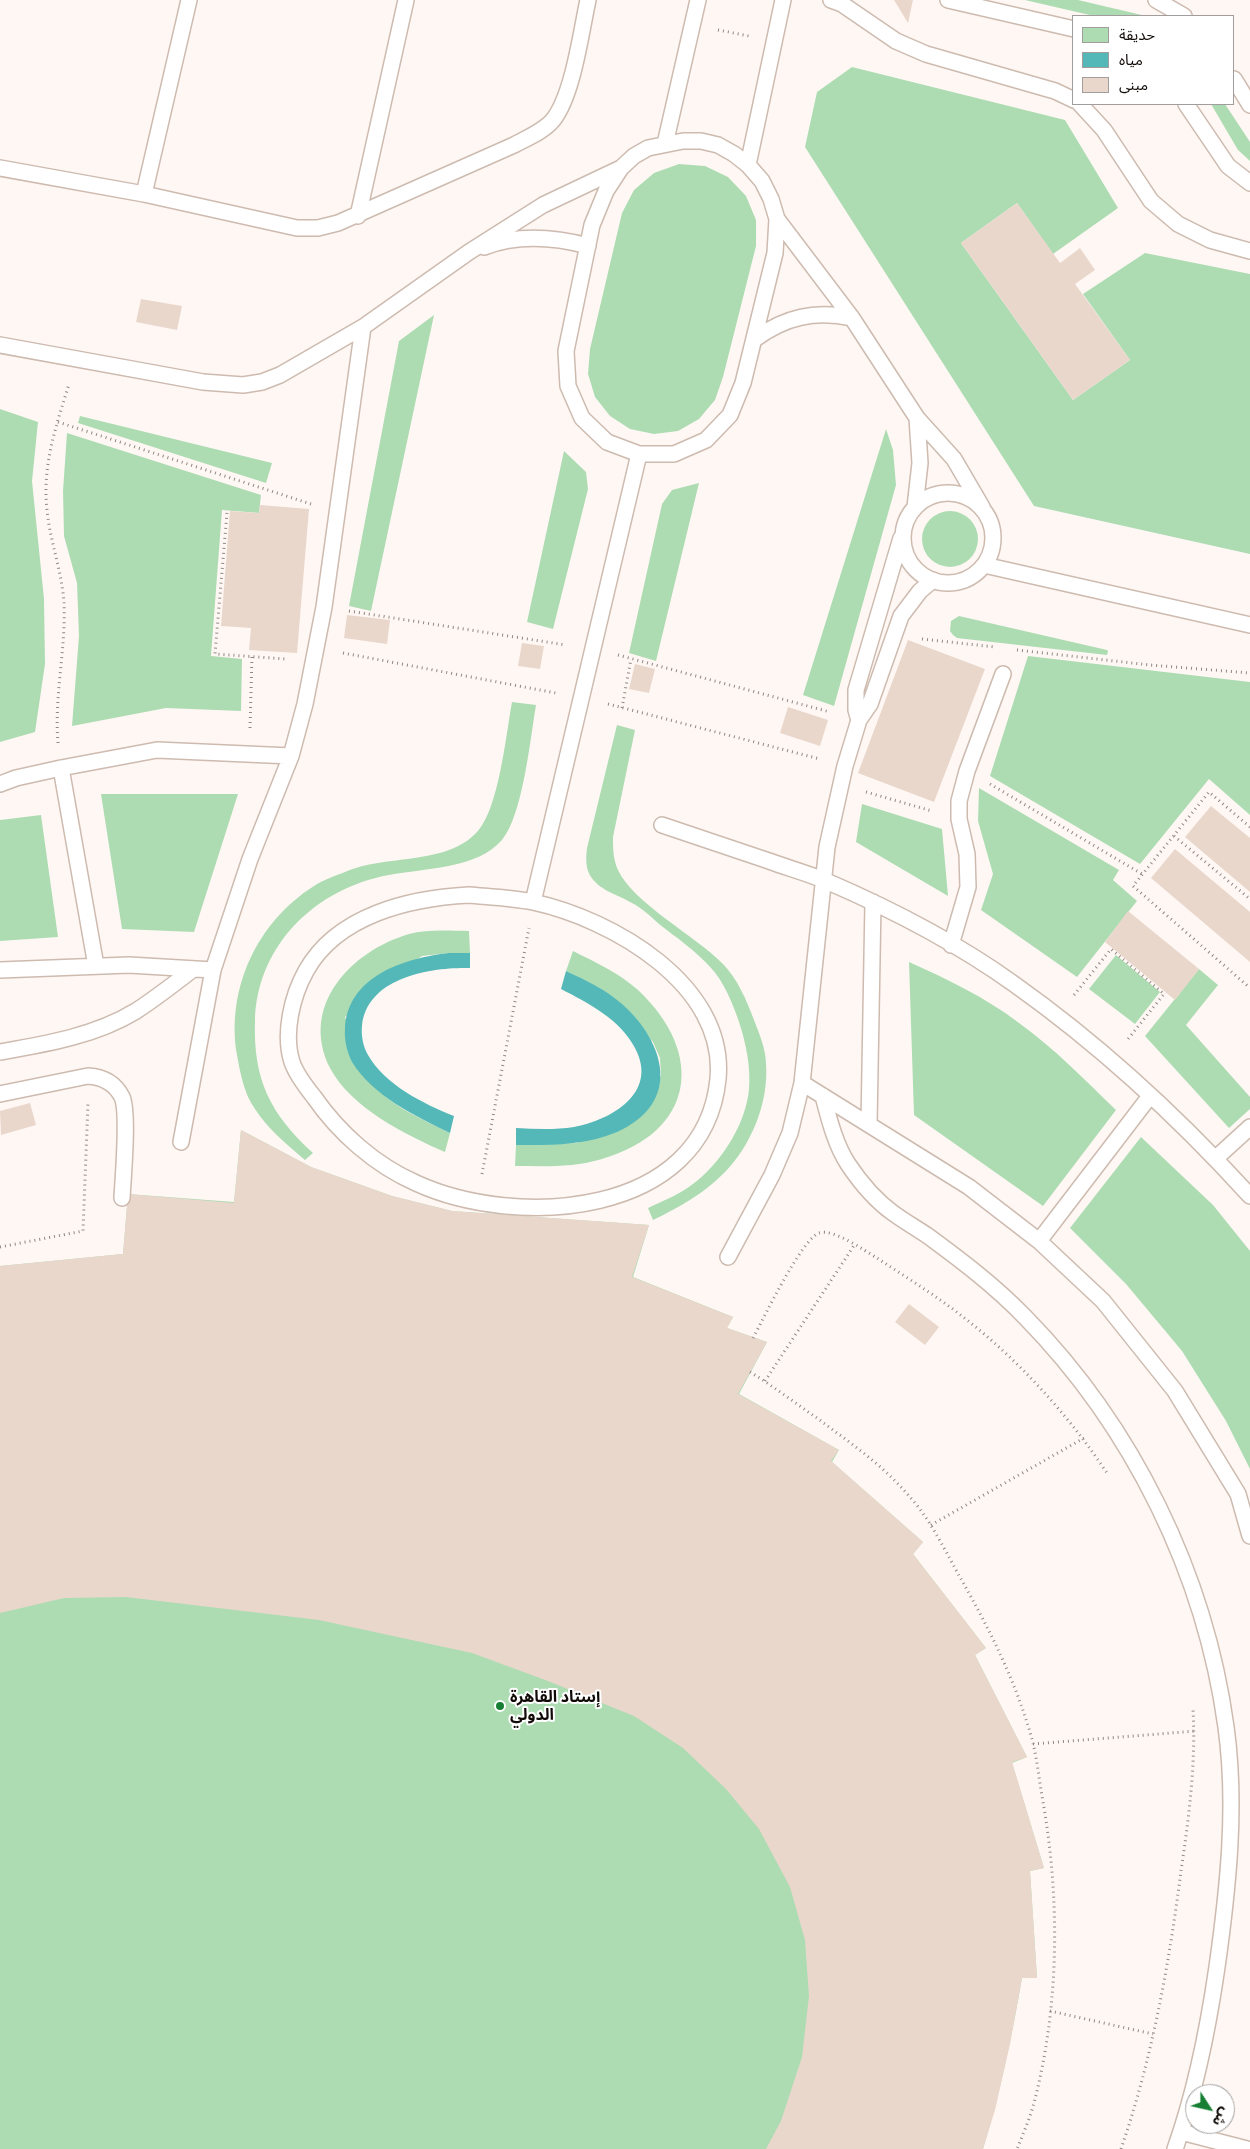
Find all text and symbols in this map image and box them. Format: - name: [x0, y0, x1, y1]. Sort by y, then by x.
- legend: [1072, 15, 1235, 105]
- text: حديقة: [1119, 26, 1155, 43]
- text: مياه: [1119, 51, 1143, 68]
- text: مبنى: [1119, 76, 1148, 93]
- place label: إستاد القاهرة الدولي: [510, 1687, 600, 1725]
- marker: إستاد القاهرة الدولي: [494, 1700, 506, 1712]
- north arrow: [1185, 2084, 1235, 2134]
- text: ش: [1209, 2105, 1234, 2129]

